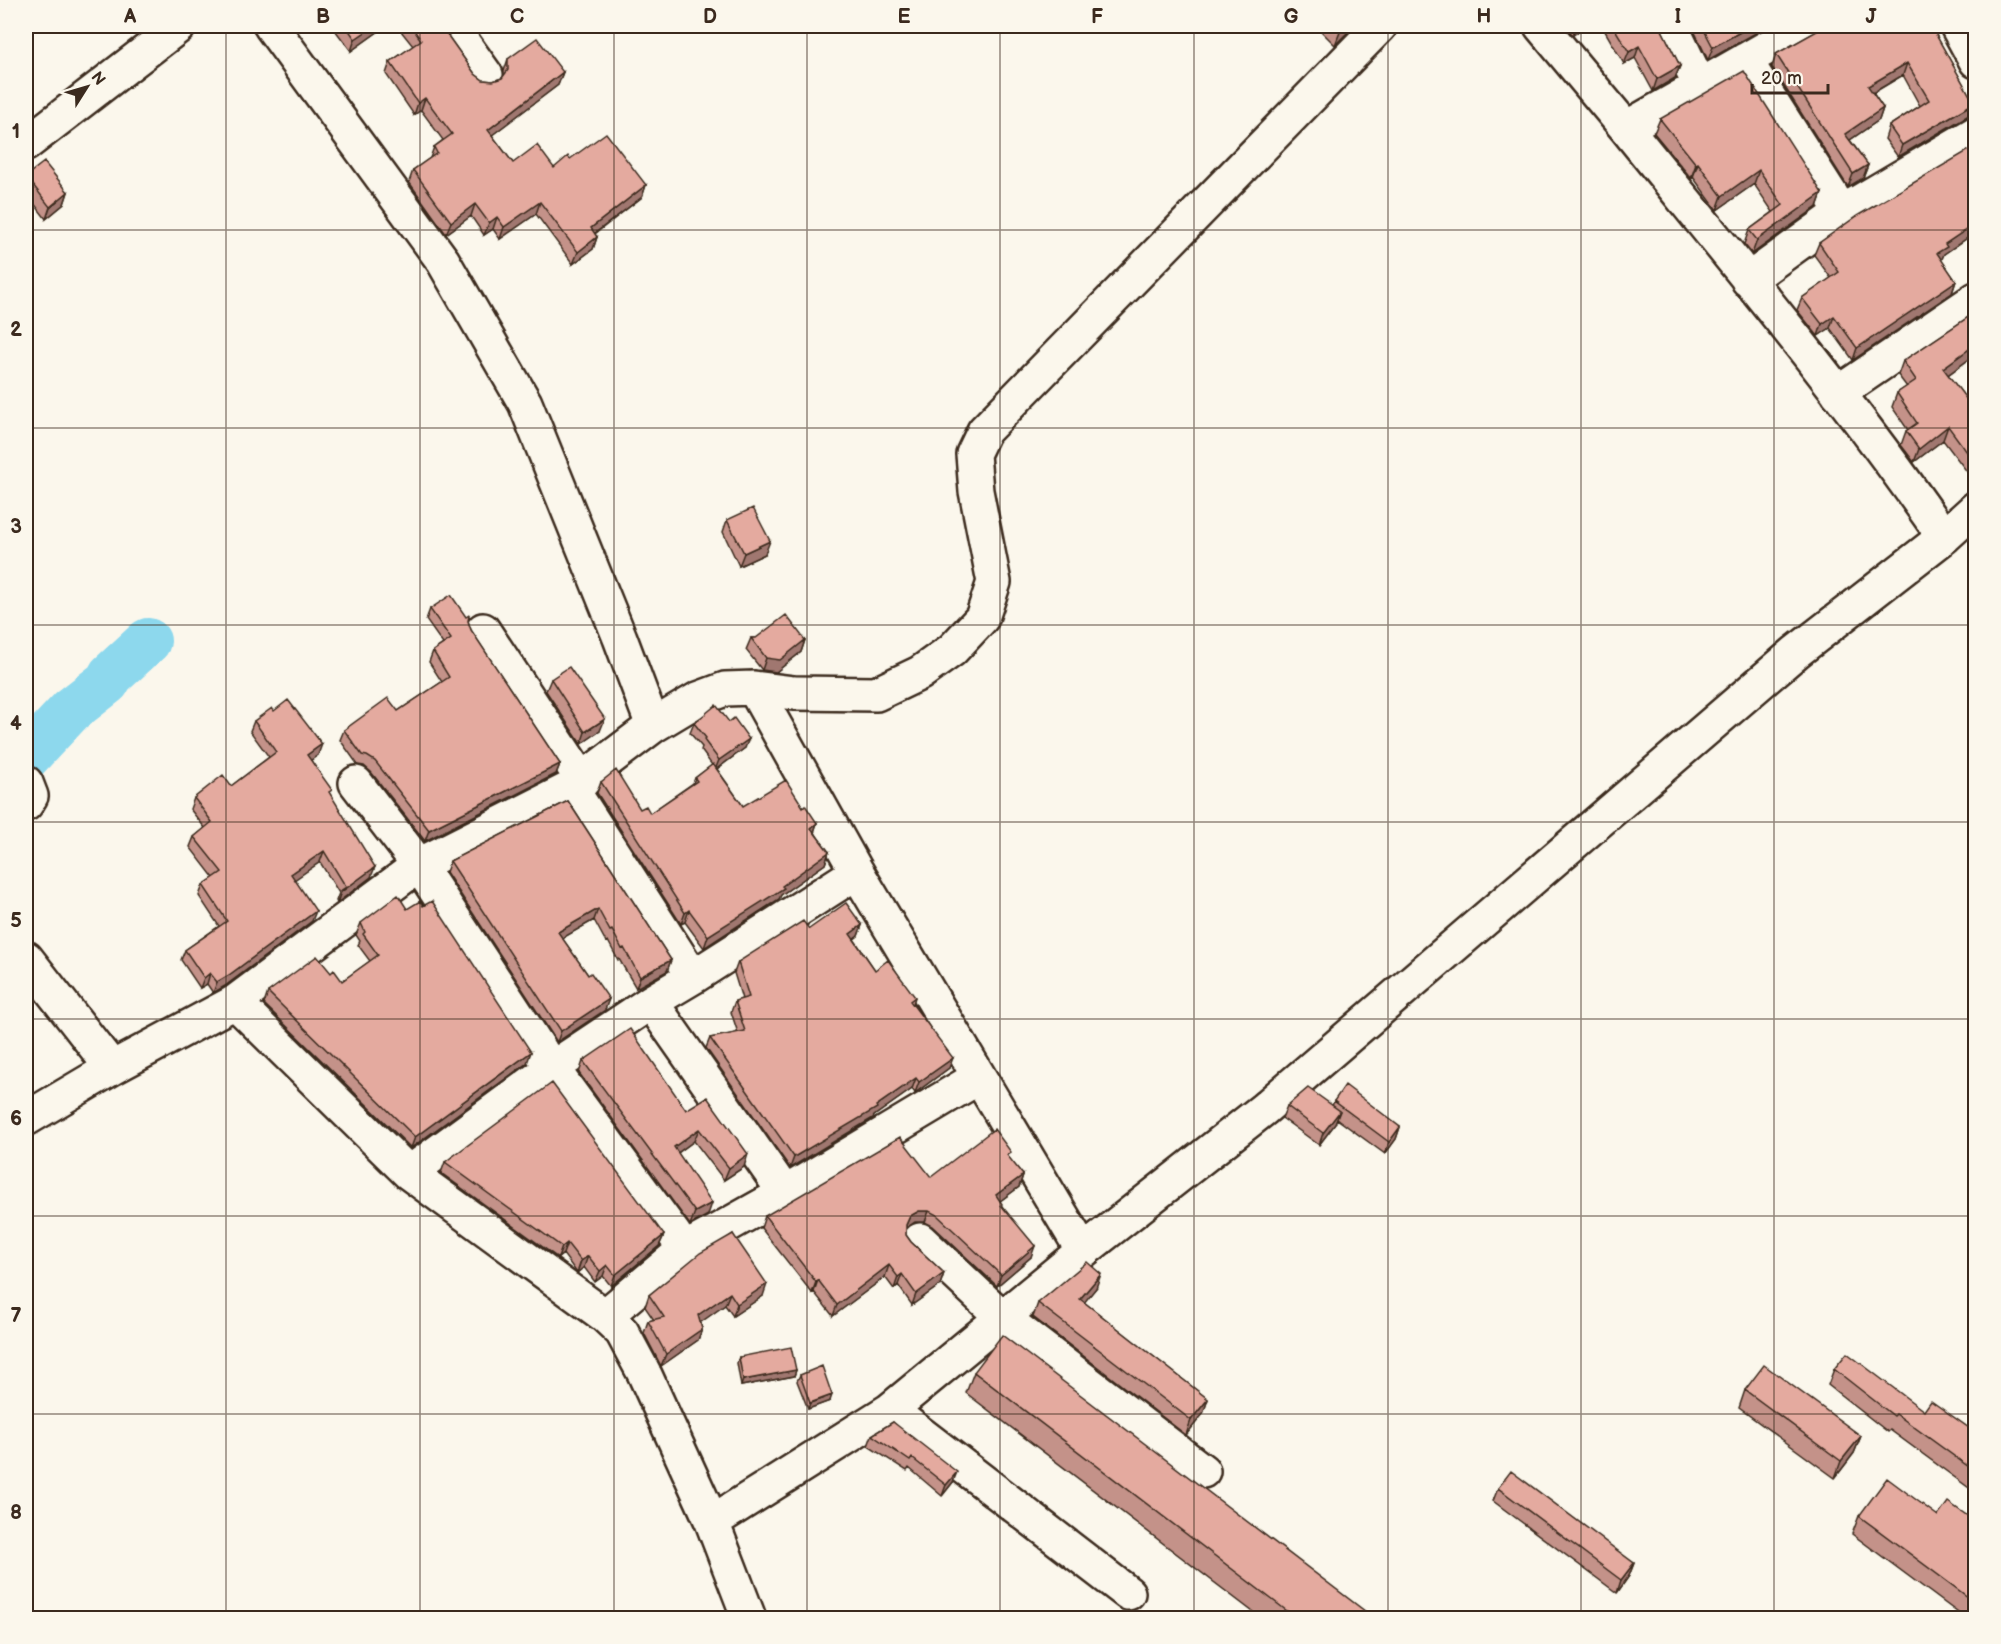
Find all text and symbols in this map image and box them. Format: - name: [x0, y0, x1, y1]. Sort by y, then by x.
- text: A: [123, 5, 137, 29]
- text: B: [316, 5, 330, 29]
- text: C: [510, 5, 524, 29]
- text: D: [703, 5, 717, 29]
- text: E: [898, 5, 911, 29]
- text: F: [1091, 5, 1103, 29]
- text: G: [1284, 5, 1299, 29]
- text: H: [1477, 5, 1491, 29]
- text: I: [1675, 5, 1681, 29]
- text: J: [1866, 5, 1878, 29]
- north arrow: [57, 57, 117, 117]
- scale bar: [1752, 57, 1828, 95]
- text: N: [87, 68, 109, 89]
- text: 20 m: [1761, 68, 1802, 89]
- text: 1: [12, 120, 20, 144]
- text: 2: [10, 318, 22, 342]
- text: 3: [10, 515, 22, 539]
- text: 4: [10, 712, 22, 736]
- text: 5: [10, 909, 22, 933]
- text: 6: [10, 1107, 22, 1131]
- text: 7: [10, 1304, 22, 1328]
- text: 8: [10, 1501, 22, 1525]

